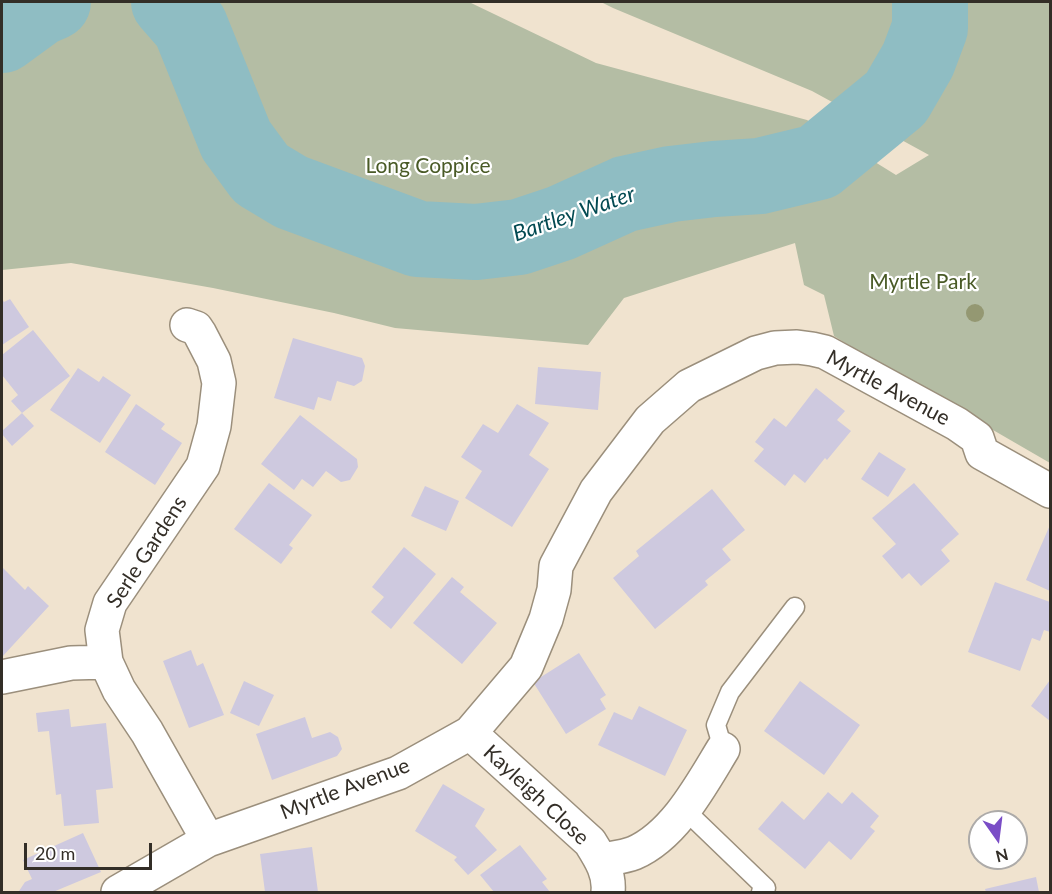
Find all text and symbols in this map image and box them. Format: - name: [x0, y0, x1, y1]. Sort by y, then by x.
- park label: Long Coppice: [365, 153, 491, 179]
- water label: Bartley Water: [510, 181, 638, 247]
- park label: Myrtle Park: [869, 269, 977, 295]
- street label: Myrtle Avenue: [822, 345, 954, 431]
- street label: Serle Gardens: [102, 491, 192, 613]
- street label: Kayleigh Close: [478, 740, 594, 850]
- street label: Myrtle Avenue: [277, 753, 413, 825]
- north arrow: [968, 810, 1028, 870]
- scale bar: [27, 831, 154, 869]
- text: 20 m: [35, 842, 75, 864]
- text: N: [994, 845, 1010, 867]

